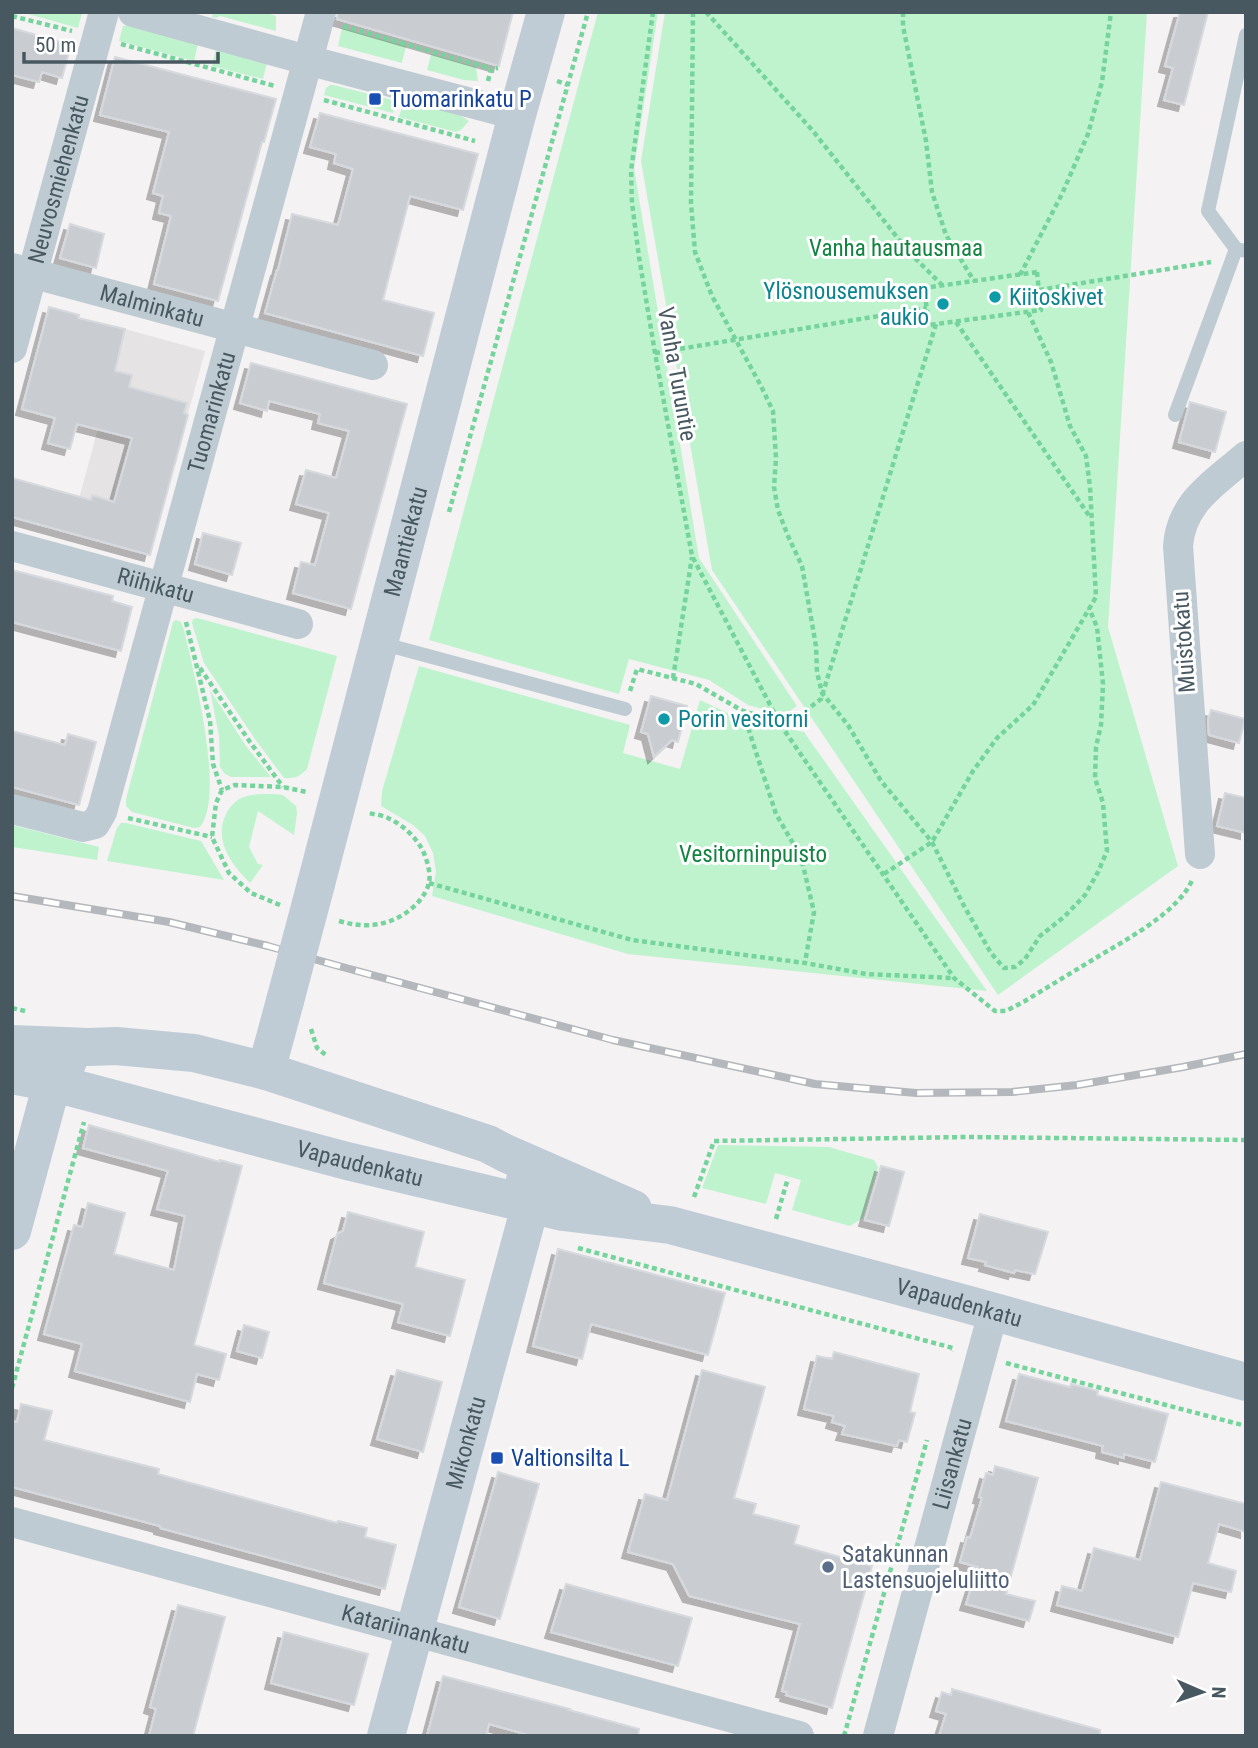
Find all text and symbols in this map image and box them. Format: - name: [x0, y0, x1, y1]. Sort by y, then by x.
- scale bar: [24, 21, 219, 65]
- text: 50 m: [35, 33, 76, 57]
- place label: Tuomarinkatu P: [389, 86, 532, 113]
- marker: Tuomarinkatu P: [367, 91, 383, 107]
- street label: Neuvosmiehenkatu: [22, 92, 94, 267]
- park label: Vanha hautausmaa: [809, 235, 983, 262]
- place label: Ylösnousemuksen aukio: [763, 278, 929, 331]
- street label: Malminkatu: [97, 279, 207, 333]
- place label: Kiitoskivet: [1009, 284, 1104, 311]
- marker: Kiitoskivet: [987, 289, 1003, 305]
- marker: Ylösnousemuksen aukio: [935, 296, 951, 312]
- street label: Vanha Turuntie: [652, 305, 702, 443]
- street label: Tuomarinkatu: [182, 349, 241, 476]
- street label: Maantiekatu: [378, 484, 433, 599]
- street label: Riihikatu: [114, 562, 197, 609]
- street label: Muistokatu: [1167, 590, 1201, 694]
- place label: Porin vesitorni: [678, 706, 809, 733]
- marker: Porin vesitorni: [656, 711, 672, 727]
- park label: Vesitorninpuisto: [679, 841, 827, 868]
- street label: Vapaudenkatu: [294, 1135, 426, 1192]
- street label: Vapaudenkatu: [893, 1272, 1025, 1333]
- street label: Mikonkatu: [440, 1393, 491, 1492]
- street label: Liisankatu: [927, 1415, 977, 1513]
- place label: Valtionsilta L: [511, 1445, 630, 1472]
- marker: Valtionsilta L: [489, 1450, 505, 1466]
- place label: Satakunnan Lastensuojeluliitto: [842, 1541, 1009, 1594]
- marker: Satakunnan Lastensuojeluliitto: [820, 1559, 836, 1575]
- street label: Katariinankatu: [339, 1599, 473, 1659]
- north arrow: [1167, 1657, 1237, 1727]
- text: N: [1207, 1686, 1230, 1699]

